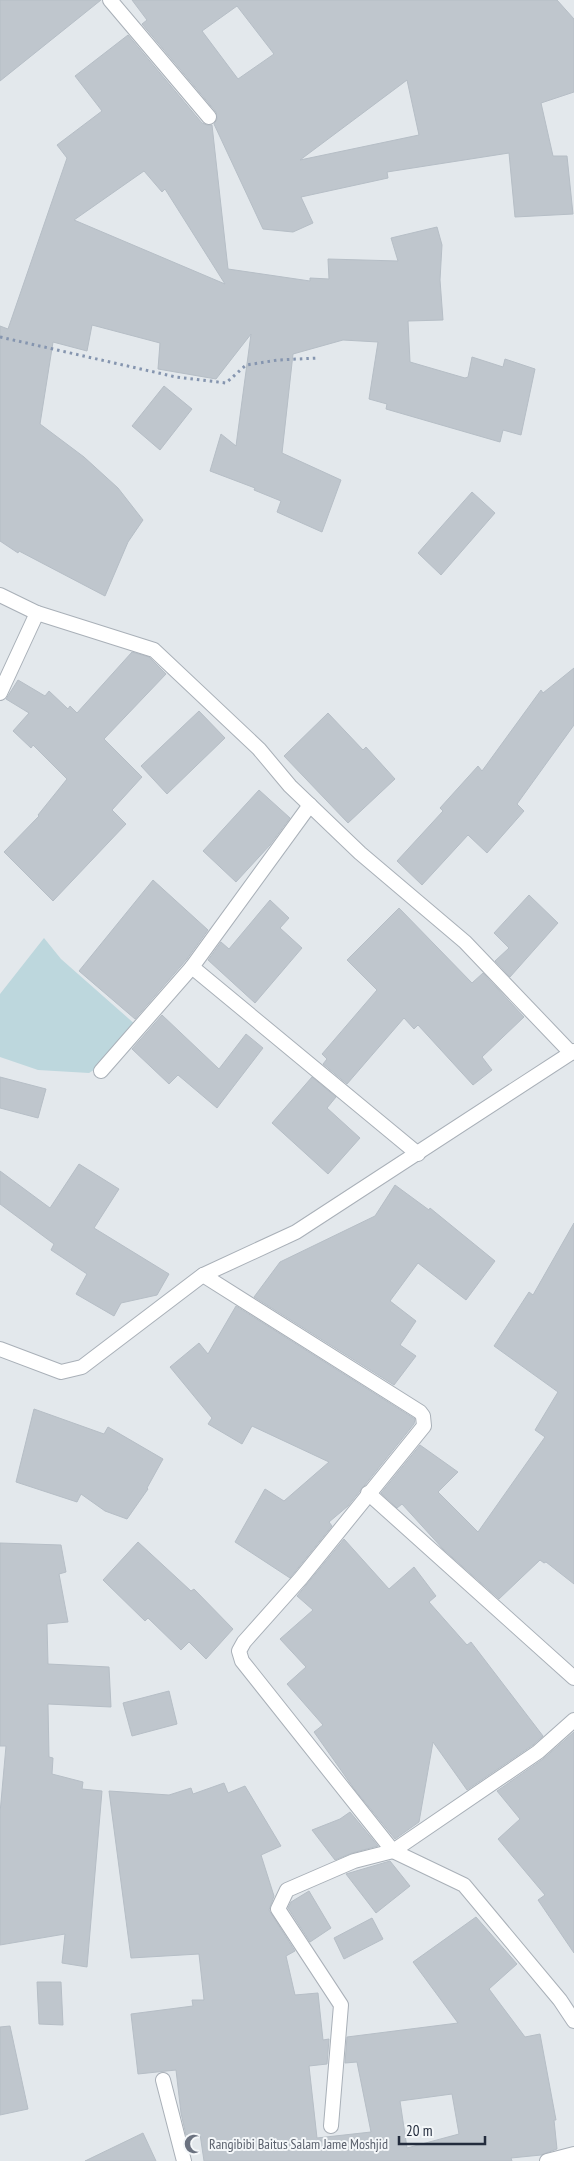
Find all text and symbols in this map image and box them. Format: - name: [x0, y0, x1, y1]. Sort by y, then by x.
- scale bar: [399, 2114, 485, 2146]
- text: 20 m: [406, 2121, 432, 2140]
- mosque icon: Rangibibi Baitus Salam Jame Moshjid: [183, 2133, 205, 2155]
- place label: Rangibibi Baitus Salam Jame Moshjid: [209, 2135, 388, 2153]

